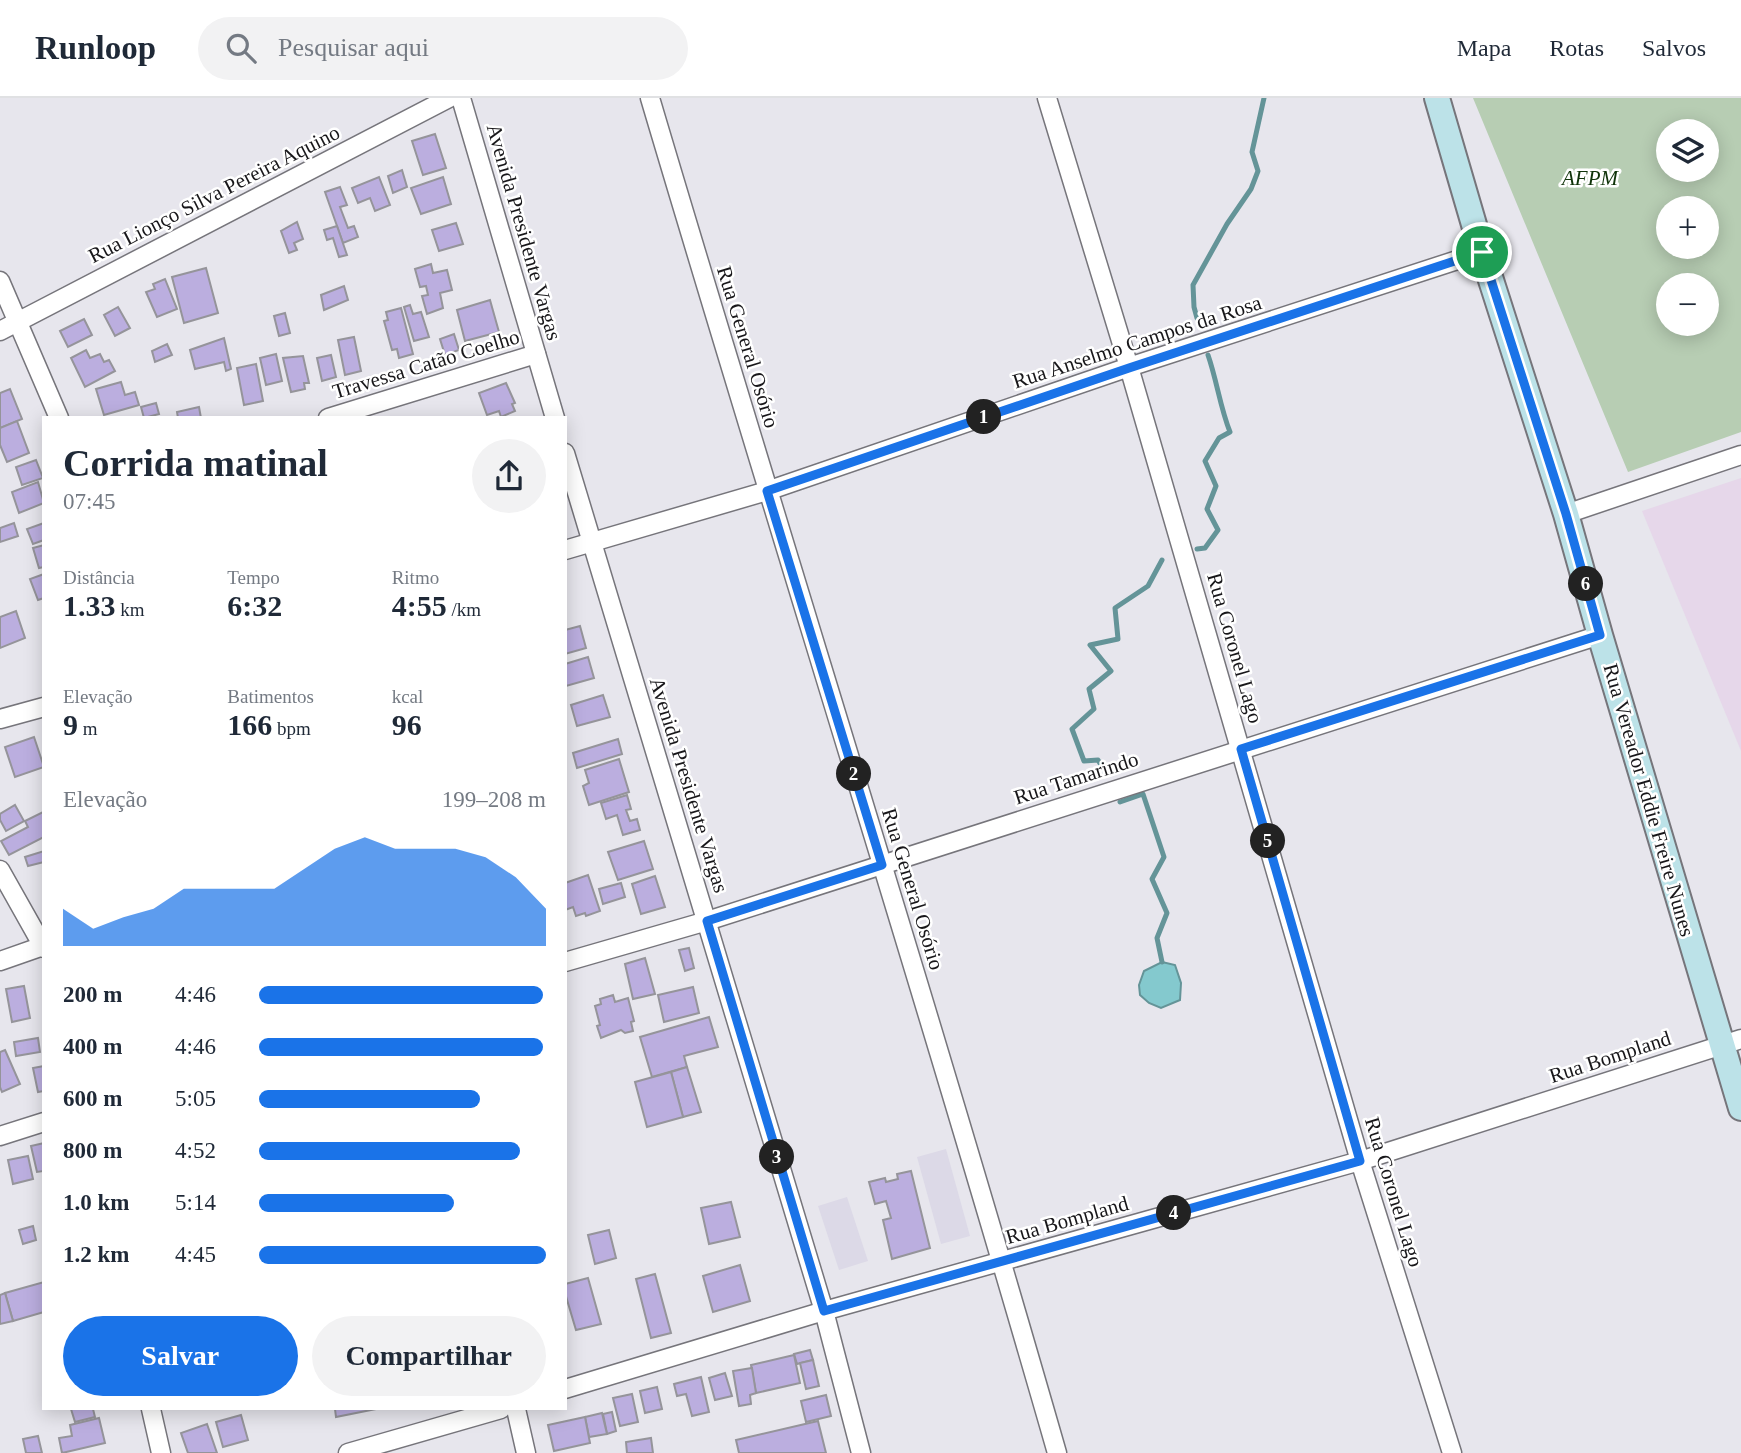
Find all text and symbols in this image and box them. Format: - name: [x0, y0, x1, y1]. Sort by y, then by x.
- search box: [198, 17, 688, 80]
- icon: search: [222, 29, 260, 67]
- text: Runloop: [35, 30, 156, 66]
- text: Pesquisar aqui: [278, 33, 429, 62]
- text: Mapa: [1457, 35, 1511, 61]
- text: Rotas: [1549, 35, 1604, 61]
- text: Salvos: [1642, 35, 1706, 61]
- map controls: [1656, 119, 1719, 336]
- button: layers: [1656, 119, 1719, 182]
- street label: Rua Lionço Silva Pereira Aquino: [84, 120, 344, 268]
- street label: Avenida Presidente Vargas: [482, 121, 566, 343]
- park label: AFPM: [1560, 166, 1619, 190]
- button: +: [1656, 196, 1719, 259]
- pin: [1452, 222, 1512, 282]
- icon: arrive: [1463, 233, 1501, 271]
- street label: Rua General Osório: [712, 263, 784, 431]
- button: −: [1656, 273, 1719, 336]
- street label: Rua Anselmo Campos da Rosa: [1010, 290, 1265, 394]
- street label: Travessa Catão Coelho: [330, 324, 522, 404]
- pin: 1: [967, 400, 1002, 434]
- text: 1: [979, 406, 988, 427]
- button: share: [472, 439, 546, 513]
- text: Corrida matinal: [63, 442, 328, 484]
- text: 07:45: [63, 489, 115, 514]
- pin: 6: [1568, 566, 1604, 602]
- text: Distância: [63, 567, 135, 588]
- text: Tempo: [227, 567, 280, 588]
- text: Ritmo: [392, 567, 439, 588]
- street label: Rua Coronel Lago: [1202, 570, 1268, 726]
- text: 6: [1581, 573, 1590, 594]
- text: 1.33: [63, 589, 116, 622]
- text: 6:32: [227, 589, 282, 622]
- text: 4:55: [392, 589, 447, 622]
- text: km: [116, 599, 145, 620]
- text: /km: [447, 599, 481, 620]
- street label: Rua Vereador Eddie Freire Nunes: [1598, 661, 1700, 939]
- street label: Avenida Presidente Vargas: [645, 674, 733, 896]
- text: Elevação: [63, 686, 133, 707]
- text: Batimentos: [227, 686, 314, 707]
- text: kcal: [392, 686, 423, 707]
- text: 9: [63, 708, 78, 741]
- text: 166: [227, 708, 272, 741]
- text: 96: [392, 708, 422, 741]
- text: m: [78, 718, 98, 739]
- text: bpm: [272, 718, 311, 739]
- street label: Rua Tamarindo: [1011, 747, 1141, 809]
- pin: 2: [836, 756, 872, 792]
- text: 2: [849, 763, 858, 784]
- text: Elevação: [63, 787, 147, 812]
- text: 199–208 m: [442, 787, 546, 812]
- street label: Rua General Osório: [877, 805, 949, 973]
- pin: 5: [1250, 824, 1286, 858]
- text: 5: [1263, 830, 1272, 851]
- text: 200 m: [63, 982, 122, 1007]
- text: 4:46: [175, 982, 216, 1007]
- street label: Rua Bompland: [1546, 1026, 1674, 1088]
- text: 400 m: [63, 1034, 122, 1059]
- text: 4:46: [175, 1034, 216, 1059]
- text: 600 m: [63, 1086, 122, 1111]
- text: 5:05: [175, 1086, 216, 1111]
- street label: Rua Coronel Lago: [1360, 1114, 1428, 1270]
- text: 800 m: [63, 1138, 122, 1163]
- text: 4:52: [175, 1138, 216, 1163]
- pin: 3: [760, 1140, 794, 1174]
- text: 3: [772, 1146, 781, 1167]
- text: 1.0 km: [63, 1190, 129, 1215]
- text: 5:14: [175, 1190, 216, 1215]
- street label: Rua Bompland: [1003, 1191, 1132, 1249]
- pin: 4: [1156, 1196, 1192, 1230]
- text: 4: [1169, 1202, 1178, 1223]
- text: 1.2 km: [63, 1242, 129, 1267]
- text: 4:45: [175, 1242, 216, 1267]
- button: Salvar: [63, 1316, 298, 1396]
- button: Compartilhar: [312, 1316, 546, 1396]

